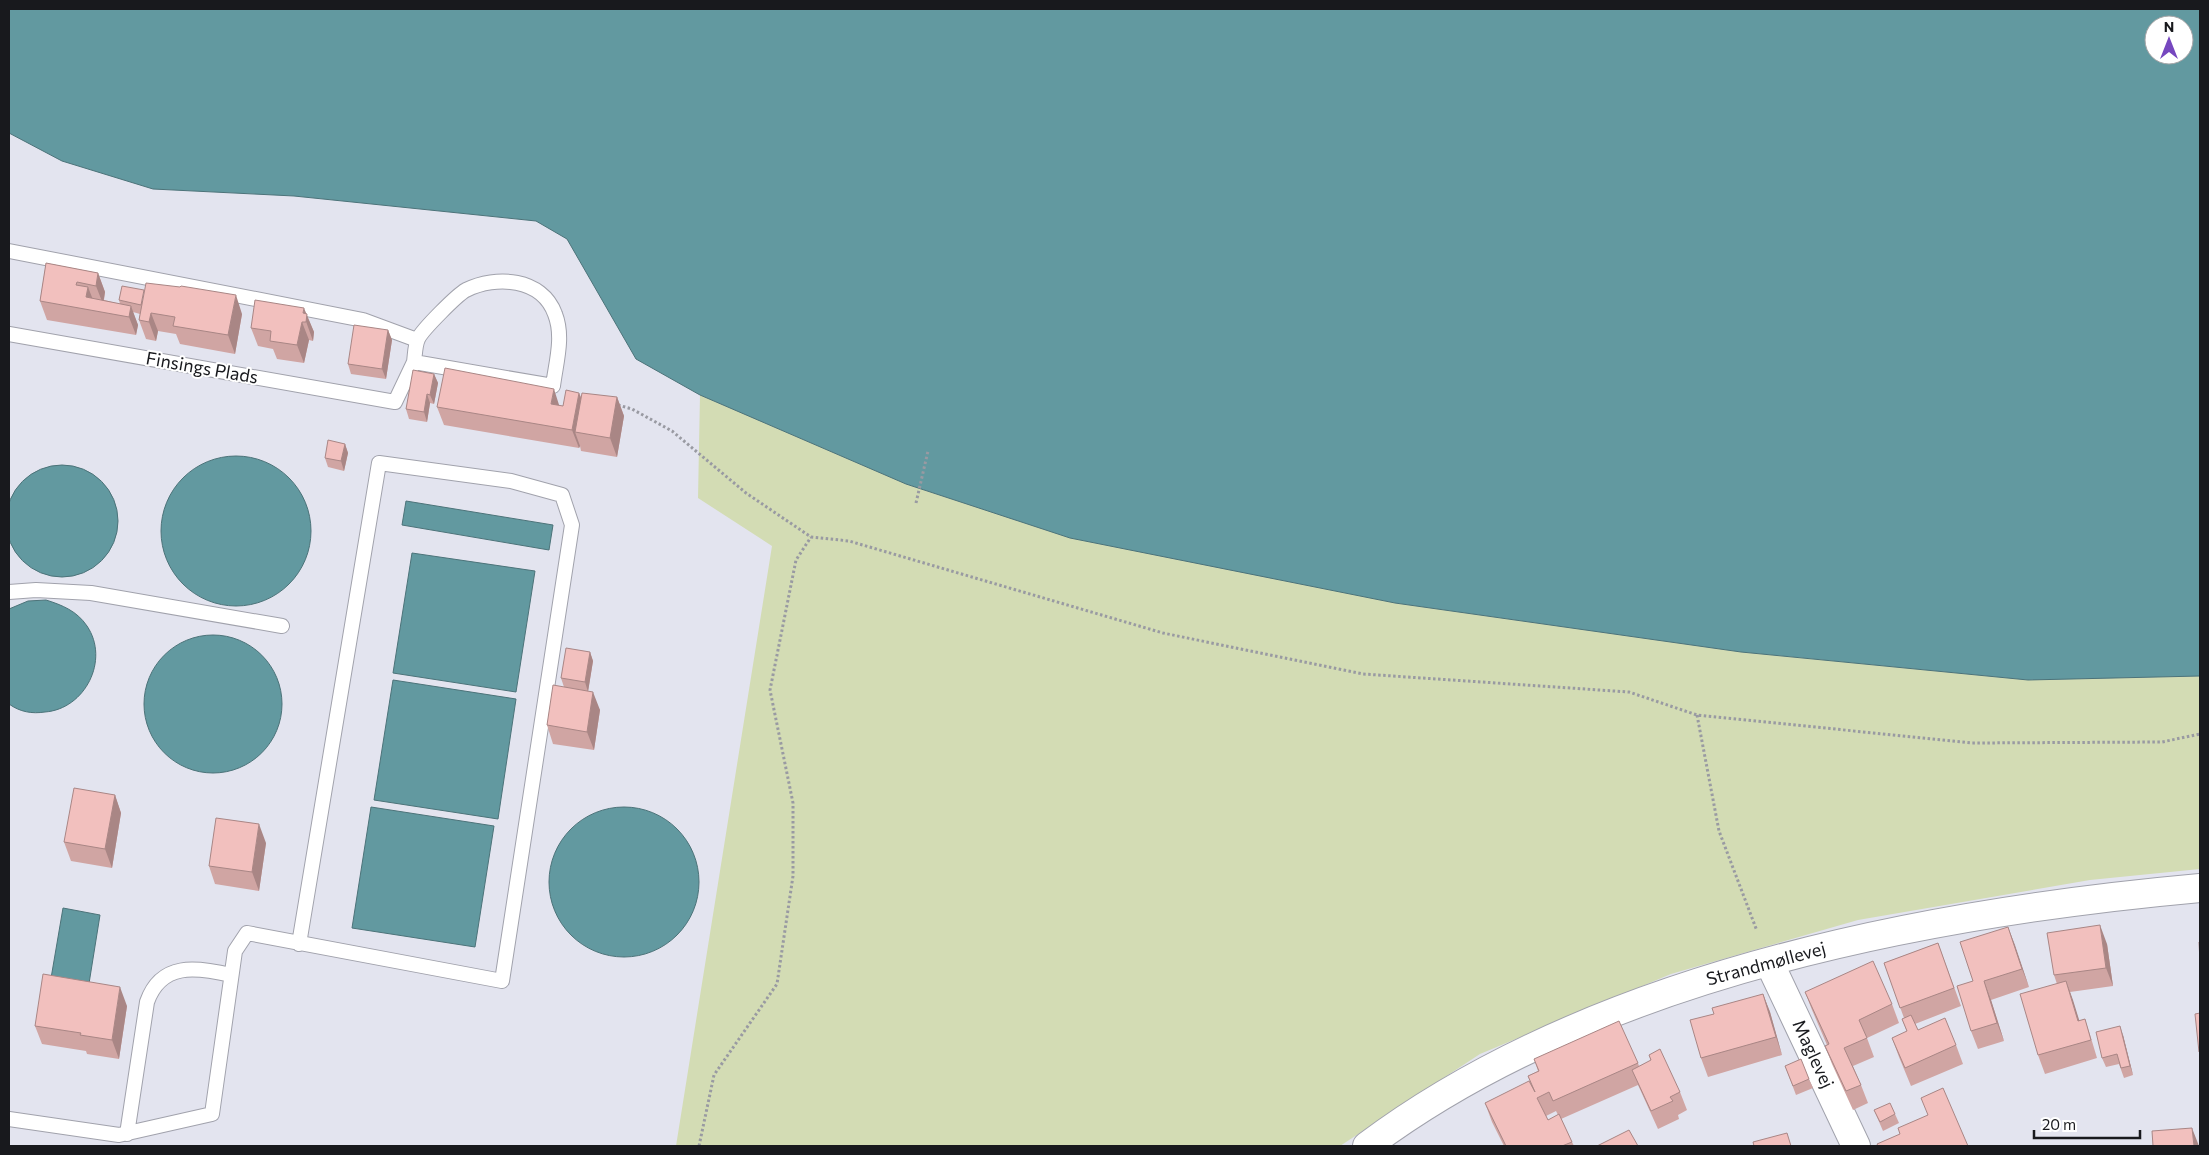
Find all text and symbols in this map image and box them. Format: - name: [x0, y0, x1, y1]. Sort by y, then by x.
- north arrow: [2144, 15, 2194, 65]
- text: N: [2164, 18, 2174, 35]
- street label: Finsings Plads: [144, 346, 260, 388]
- street label: Strandmøllevej: [1704, 937, 1828, 990]
- street label: Maglevej: [1788, 1016, 1839, 1091]
- scale bar: [2034, 1108, 2140, 1140]
- text: 20 m: [2042, 1115, 2076, 1133]

